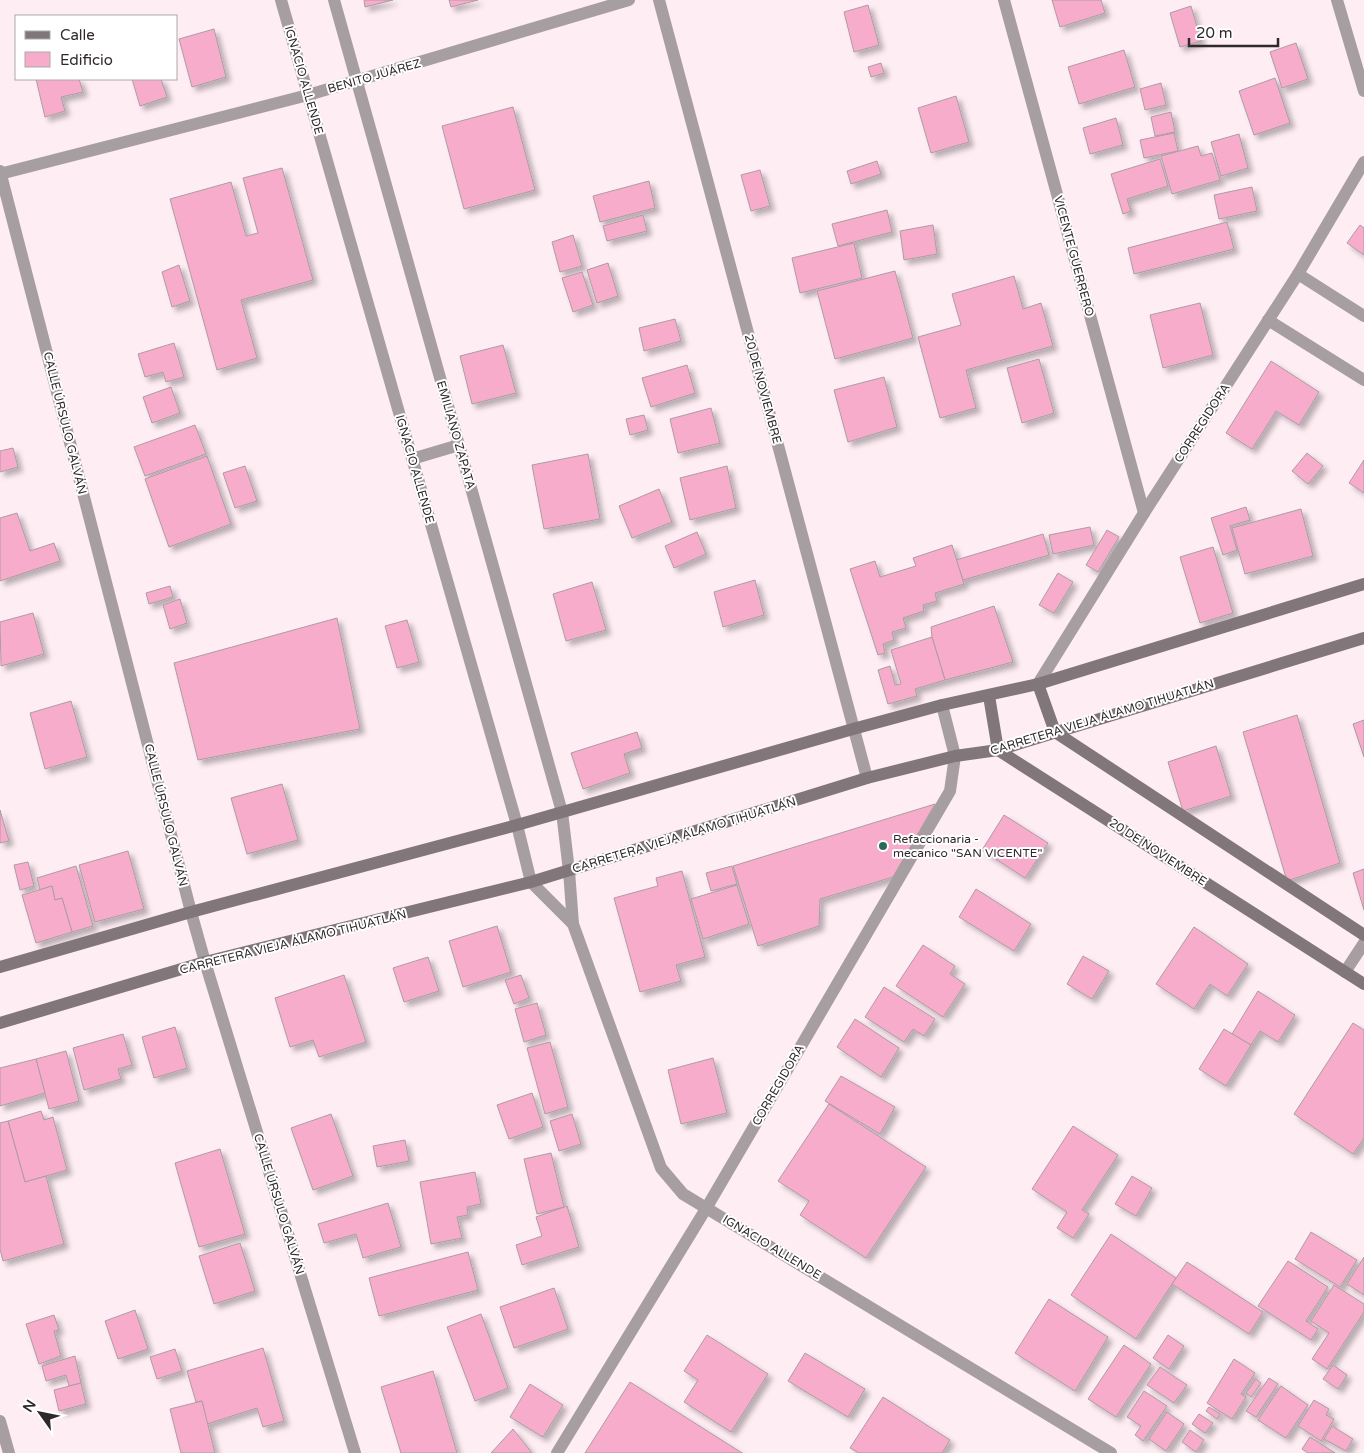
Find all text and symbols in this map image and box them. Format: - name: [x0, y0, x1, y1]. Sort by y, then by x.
- legend: [15, 15, 178, 80]
- scale bar: [1189, 15, 1278, 47]
- street label: IGNACIO ALLENDE: [282, 24, 326, 136]
- text: 20 m: [1196, 24, 1233, 42]
- text: Calle: [60, 26, 95, 44]
- text: Edificio: [60, 51, 113, 69]
- street label: BENITO JUÁREZ: [326, 56, 422, 96]
- street label: VICENTE GUERRERO: [1051, 194, 1097, 318]
- street label: 20 DE NOVIEMBRE: [742, 333, 784, 446]
- street label: CALLE ÚRSULO GALVÁN: [40, 350, 90, 496]
- street label: EMILIANO ZAPATA: [434, 379, 478, 491]
- street label: CORREGIDORA: [1171, 381, 1233, 465]
- street label: IGNACIO ALLENDE: [393, 413, 437, 525]
- street label: CARRETERA VIEJA ÁLAMO TIHUATLÁN: [988, 676, 1216, 758]
- street label: CALLE ÚRSULO GALVÁN: [141, 742, 191, 888]
- street label: CARRETERA VIEJA ÁLAMO TIHUATLÁN: [570, 794, 798, 876]
- street label: 20 DE NOVIEMBRE: [1107, 815, 1209, 889]
- place label: Refaccionaria - mecanico "SAN VICENTE": [893, 832, 1042, 860]
- marker: Refaccionaria - mecanico "SAN VICENTE": [877, 840, 889, 852]
- street label: CARRETERA VIEJA ÁLAMO TIHUATLÁN: [178, 907, 408, 977]
- street label: CORREGIDORA: [749, 1042, 807, 1128]
- street label: CALLE ÚRSULO GALVÁN: [251, 1132, 307, 1276]
- street label: IGNACIO ALLENDE: [720, 1212, 824, 1282]
- north arrow: [15, 1388, 65, 1438]
- text: N: [19, 1397, 40, 1416]

